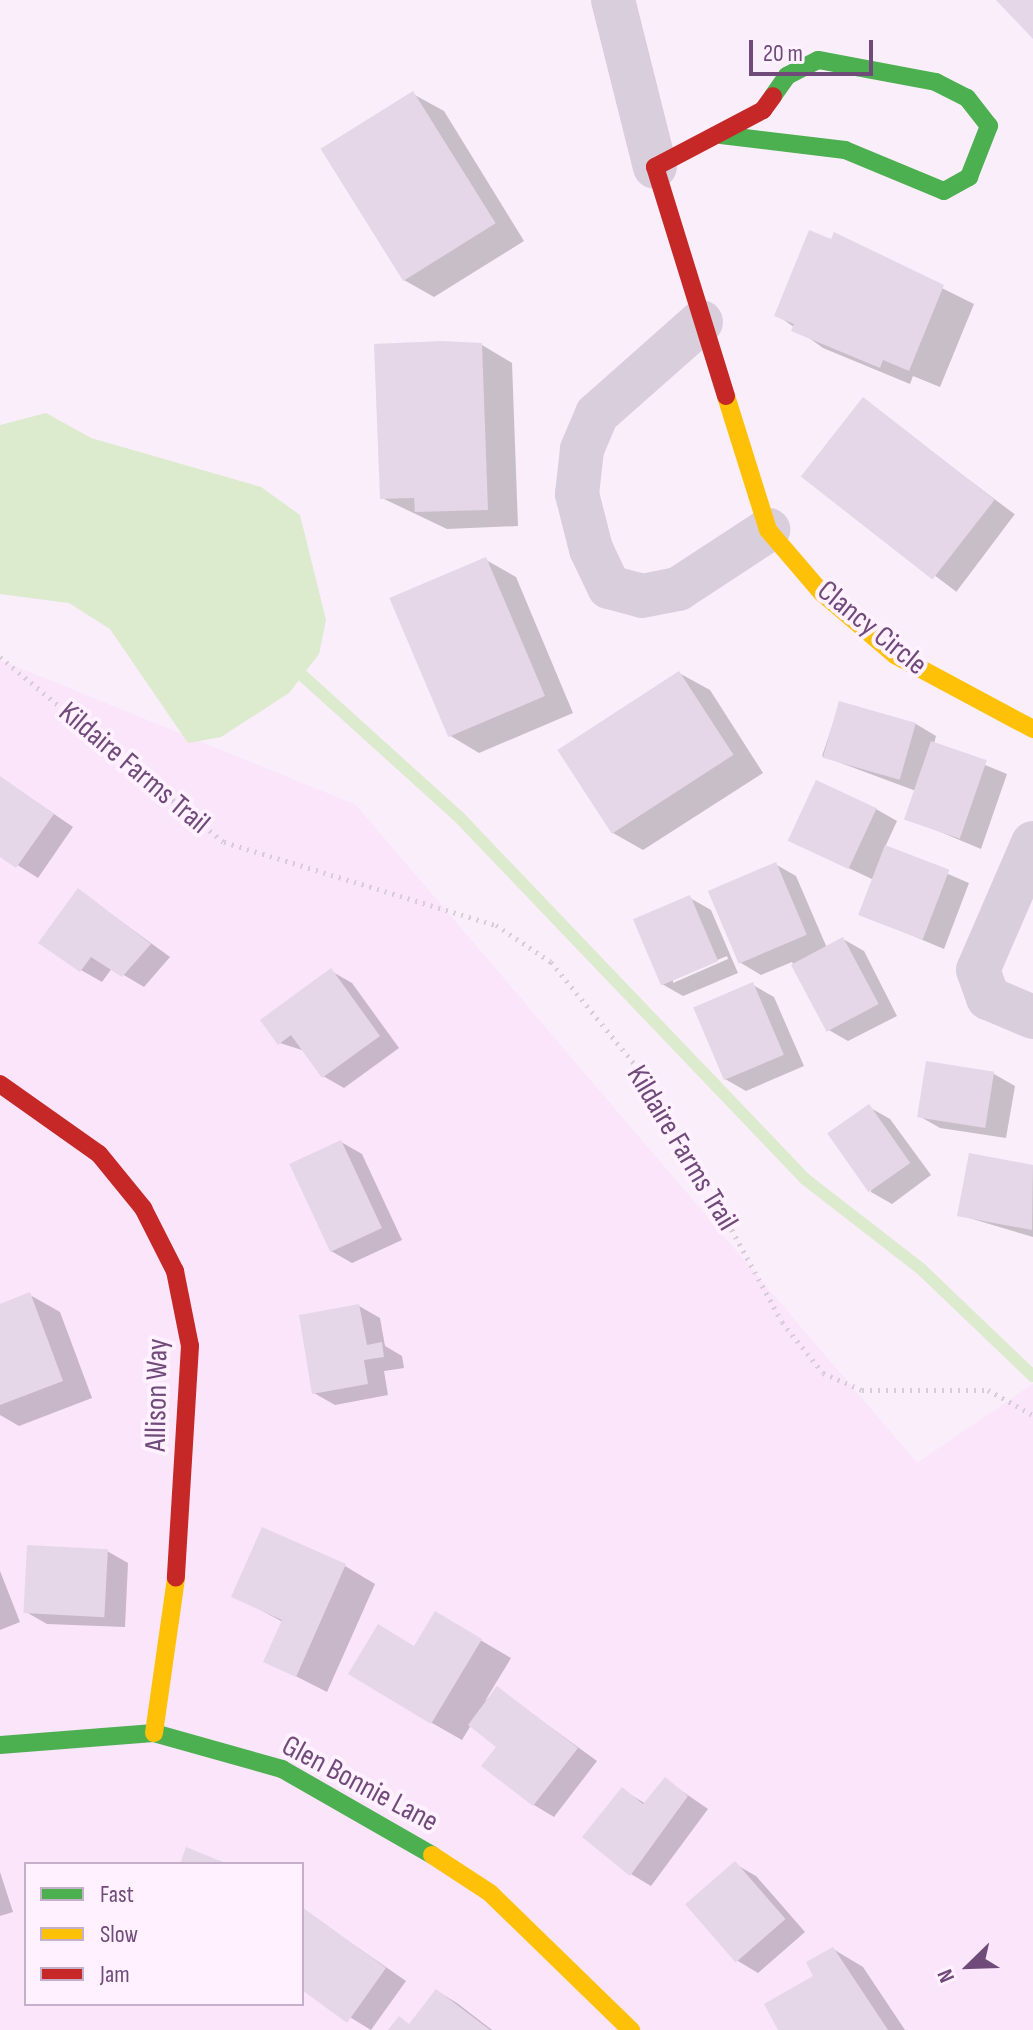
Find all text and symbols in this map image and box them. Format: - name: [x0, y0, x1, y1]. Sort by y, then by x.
- scale bar: [753, 24, 877, 74]
- text: 20 m: [763, 39, 803, 68]
- street label: Clancy Circle: [810, 573, 934, 683]
- street label: Kildaire Farms Trail: [51, 694, 217, 842]
- street label: Kildaire Farms Trail: [619, 1059, 745, 1237]
- street label: Allison Way: [138, 1338, 176, 1452]
- street label: Glen Bonnie Lane: [276, 1728, 444, 1840]
- legend: [24, 1862, 304, 2006]
- text: Fast: [100, 1880, 134, 1909]
- text: Slow: [100, 1920, 138, 1949]
- north arrow: [929, 1926, 1009, 2006]
- text: Jam: [100, 1960, 130, 1989]
- text: N: [932, 1965, 961, 1986]

